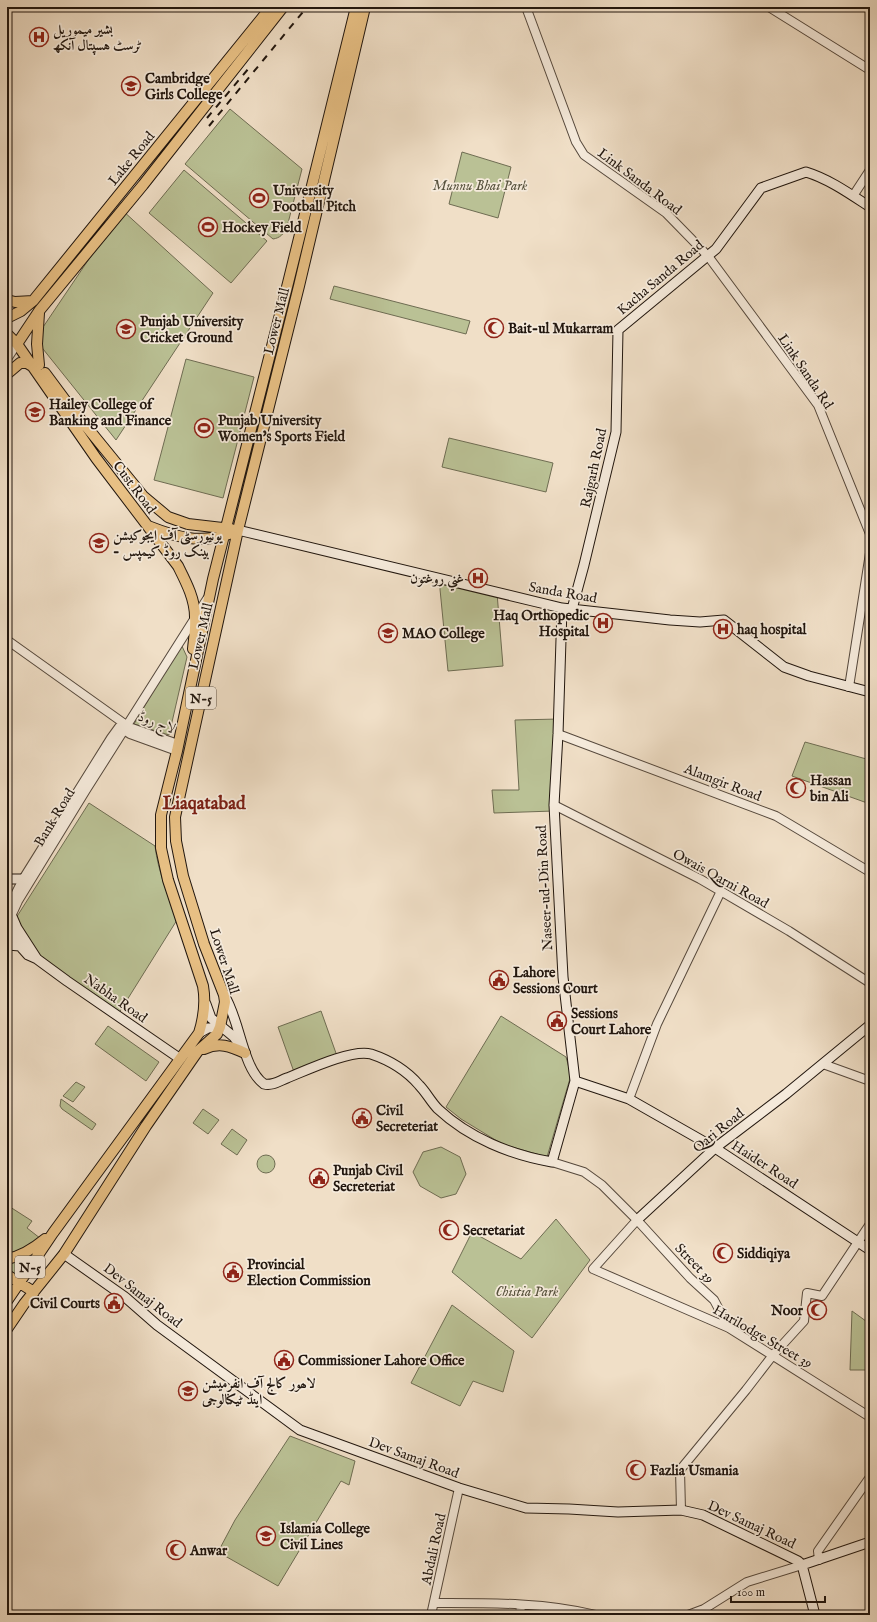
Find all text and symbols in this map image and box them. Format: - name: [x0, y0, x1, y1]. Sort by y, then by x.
- place label: بشیر میموریل ٹرسٹ ہسپتال آنکھ: [53, 21, 142, 55]
- hospital icon: بشیر میموریل ٹرسٹ ہسپتال آنکھ: [28, 26, 50, 48]
- place label: Cambridge Girls College: [145, 70, 223, 104]
- school or university icon: Cambridge Girls College: [120, 75, 142, 97]
- street label: Lake Road: [104, 127, 159, 189]
- street label: Link Sanda Road: [594, 144, 685, 220]
- park label: Munnu Bhai Park: [433, 177, 528, 195]
- place label: University Football Pitch: [272, 182, 357, 216]
- sports icon: University Football Pitch: [248, 187, 270, 209]
- sports icon: Hockey Field: [197, 216, 219, 238]
- place label: Hockey Field: [222, 219, 302, 237]
- street label: Kacha Sanda Road: [614, 236, 708, 319]
- street label: Lower Mall: [260, 286, 294, 356]
- place label: Punjab University Cricket Ground: [140, 313, 244, 347]
- mosque icon: Bait-ul Mukarram: [483, 317, 505, 339]
- school or university icon: Punjab University Cricket Ground: [115, 318, 137, 340]
- place label: Bait-ul Mukarram: [508, 320, 614, 338]
- street label: Link Sanda Rd: [773, 330, 837, 413]
- place label: Hailey College of Banking and Finance: [49, 396, 172, 430]
- school or university icon: Hailey College of Banking and Finance: [24, 401, 46, 423]
- place label: Punjab University Women's Sports Field: [217, 412, 346, 446]
- sports icon: Punjab University Women's Sports Field: [193, 417, 215, 439]
- street label: Rajgarh Road: [577, 426, 611, 510]
- street label: Cust Road: [108, 458, 160, 518]
- place label: یونیورسٹی آف ایجوکیشن - بینک روڈ کیمپس: [113, 527, 224, 561]
- school or university icon: یونیورسٹی آف ایجوکیشن - بینک روڈ کیمپس: [88, 532, 110, 554]
- hospital icon: غني روغتون: [467, 567, 489, 589]
- place label: غني روغتون: [410, 570, 464, 592]
- street label: Sanda Road: [527, 578, 599, 608]
- street label: Lower Mall: [185, 601, 217, 671]
- place label: Haq Orthopedic Hospital: [493, 607, 590, 641]
- hospital icon: Haq Orthopedic Hospital: [592, 612, 614, 634]
- hospital icon: haq hospital: [712, 618, 734, 640]
- place label: haq hospital: [736, 621, 807, 639]
- school or university icon: MAO College: [377, 622, 399, 644]
- place label: MAO College: [402, 625, 485, 643]
- road number: N-5: [186, 687, 216, 709]
- street label: لاج روڈ: [134, 708, 178, 741]
- street label: Alamgir Road: [681, 760, 764, 806]
- place label: Hassan bin Ali: [809, 772, 852, 806]
- mosque icon: Hassan bin Ali: [785, 777, 807, 799]
- street label: Bank Road: [30, 785, 80, 850]
- district label: Liaqatabad: [162, 793, 246, 816]
- street label: Naseer-ud-Din Road: [533, 824, 557, 951]
- street label: Owais Qarni Road: [669, 845, 772, 913]
- street label: Lower Mall: [205, 926, 243, 997]
- place label: Lahore Sessions Court: [513, 964, 598, 998]
- public building icon: Lahore Sessions Court: [488, 969, 510, 991]
- street label: Nabha Road: [80, 970, 151, 1028]
- place label: Sessions Court Lahore: [571, 1005, 652, 1039]
- public building icon: Sessions Court Lahore: [546, 1010, 568, 1032]
- place label: Civil Secreteriat: [376, 1102, 438, 1136]
- street label: Qari Road: [689, 1104, 748, 1157]
- public building icon: Civil Secreteriat: [351, 1107, 373, 1129]
- street label: Haider Road: [728, 1137, 801, 1193]
- place label: Punjab Civil Secreteriat: [333, 1162, 404, 1196]
- public building icon: Punjab Civil Secreteriat: [308, 1167, 330, 1189]
- mosque icon: Secretariat: [438, 1219, 460, 1241]
- place label: Secretariat: [463, 1222, 525, 1240]
- street label: Street 39: [671, 1240, 718, 1288]
- mosque icon: Siddiqiya: [712, 1242, 734, 1264]
- place label: Siddiqiya: [737, 1245, 791, 1263]
- road number: N-5: [15, 1256, 45, 1278]
- place label: Provincial Election Commission: [247, 1256, 371, 1290]
- street label: Dev Samaj Road: [99, 1259, 186, 1332]
- public building icon: Provincial Election Commission: [222, 1261, 244, 1283]
- park label: Chistia Park: [496, 1283, 559, 1301]
- public building icon: Civil Courts: [103, 1292, 125, 1314]
- place label: Civil Courts: [30, 1295, 100, 1313]
- mosque icon: Noor: [806, 1299, 828, 1321]
- street label: Harilodge Street 39: [710, 1301, 815, 1373]
- place label: Noor: [770, 1302, 804, 1320]
- public building icon: Commissioner Lahore Office: [273, 1349, 295, 1371]
- place label: Commissioner Lahore Office: [298, 1352, 465, 1370]
- place label: لاھور کالج آف انفرمیشن اینڈ ٹیکنالوجی: [201, 1375, 316, 1409]
- school or university icon: لاھور کالج آف انفرمیشن اینڈ ٹیکنالوجی: [177, 1380, 199, 1402]
- street label: Dev Samaj Road: [366, 1433, 462, 1483]
- mosque icon: Fazlia Usmania: [625, 1459, 647, 1481]
- place label: Fazlia Usmania: [650, 1462, 739, 1480]
- street label: Dev Samaj Road: [705, 1497, 799, 1553]
- street label: Abdali Road: [417, 1511, 450, 1588]
- place label: Islamia College Civil Lines: [280, 1520, 371, 1554]
- school or university icon: Islamia College Civil Lines: [255, 1525, 277, 1547]
- mosque icon: Anwar: [165, 1539, 187, 1561]
- place label: Anwar: [189, 1542, 228, 1560]
- scale bar: [731, 1578, 825, 1604]
- text: 100 m: [737, 1585, 765, 1600]

